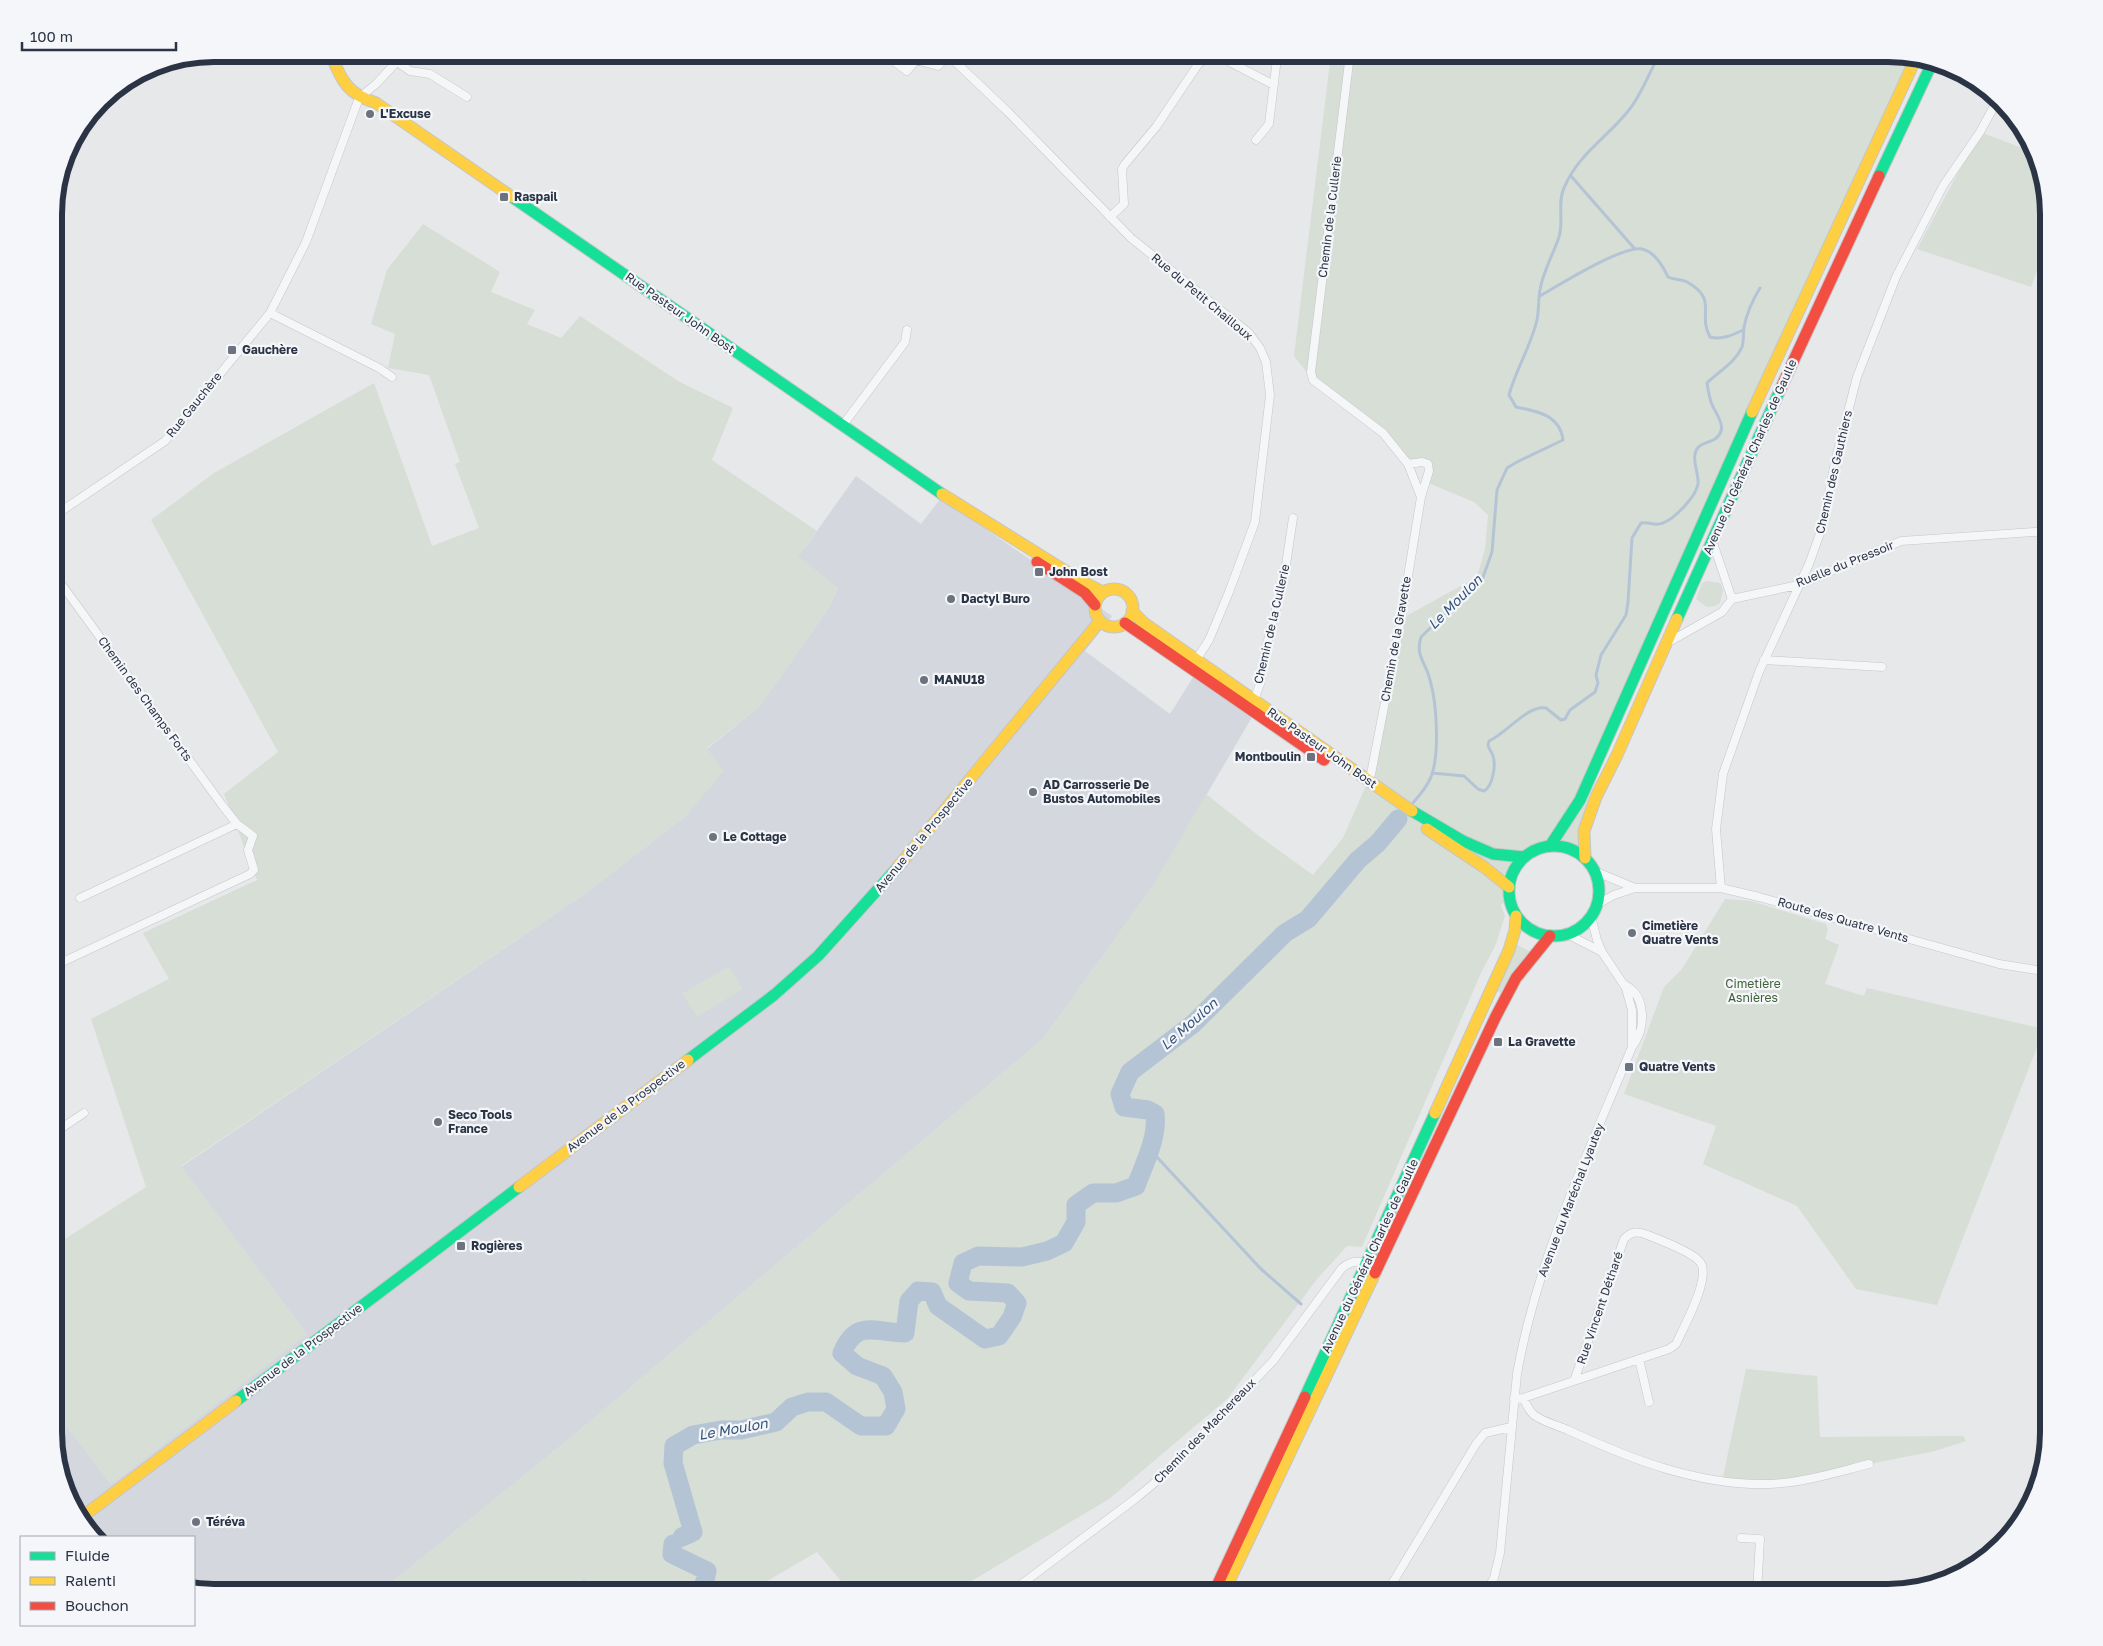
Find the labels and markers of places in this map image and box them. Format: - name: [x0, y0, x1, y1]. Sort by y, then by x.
- place label: L'Excuse: [380, 106, 431, 121]
- marker: L'Excuse: [364, 108, 376, 120]
- place label: Raspail: [514, 189, 558, 204]
- marker: Raspail: [498, 191, 510, 203]
- place label: Gauchère: [242, 342, 298, 357]
- marker: Gauchère: [226, 344, 238, 356]
- place label: John Bost: [1049, 564, 1108, 579]
- marker: John Bost: [1033, 566, 1045, 578]
- place label: Dactyl Buro: [961, 591, 1030, 606]
- marker: Dactyl Buro: [945, 593, 957, 605]
- place label: MANU18: [934, 672, 985, 687]
- marker: MANU18: [918, 674, 930, 686]
- place label: Montboulin: [1235, 749, 1301, 764]
- marker: Montboulin: [1305, 751, 1317, 763]
- place label: AD Carrosserie De Bustos Automobiles: [1043, 777, 1161, 806]
- marker: AD Carrosserie De Bustos Automobiles: [1027, 786, 1039, 798]
- place label: Le Cottage: [723, 829, 787, 844]
- marker: Le Cottage: [707, 831, 719, 843]
- place label: Cimetière Quatre Vents: [1642, 918, 1719, 947]
- marker: Cimetière Quatre Vents: [1626, 927, 1638, 939]
- place label: La Gravette: [1508, 1034, 1576, 1049]
- marker: La Gravette: [1492, 1036, 1504, 1048]
- place label: Quatre Vents: [1639, 1059, 1716, 1074]
- marker: Quatre Vents: [1623, 1061, 1635, 1073]
- place label: Seco Tools France: [448, 1107, 512, 1136]
- marker: Seco Tools France: [432, 1116, 444, 1128]
- place label: Rogières: [471, 1238, 523, 1253]
- marker: Rogières: [455, 1240, 467, 1252]
- place label: Téréva: [206, 1514, 245, 1529]
- marker: Téréva: [190, 1516, 202, 1528]

